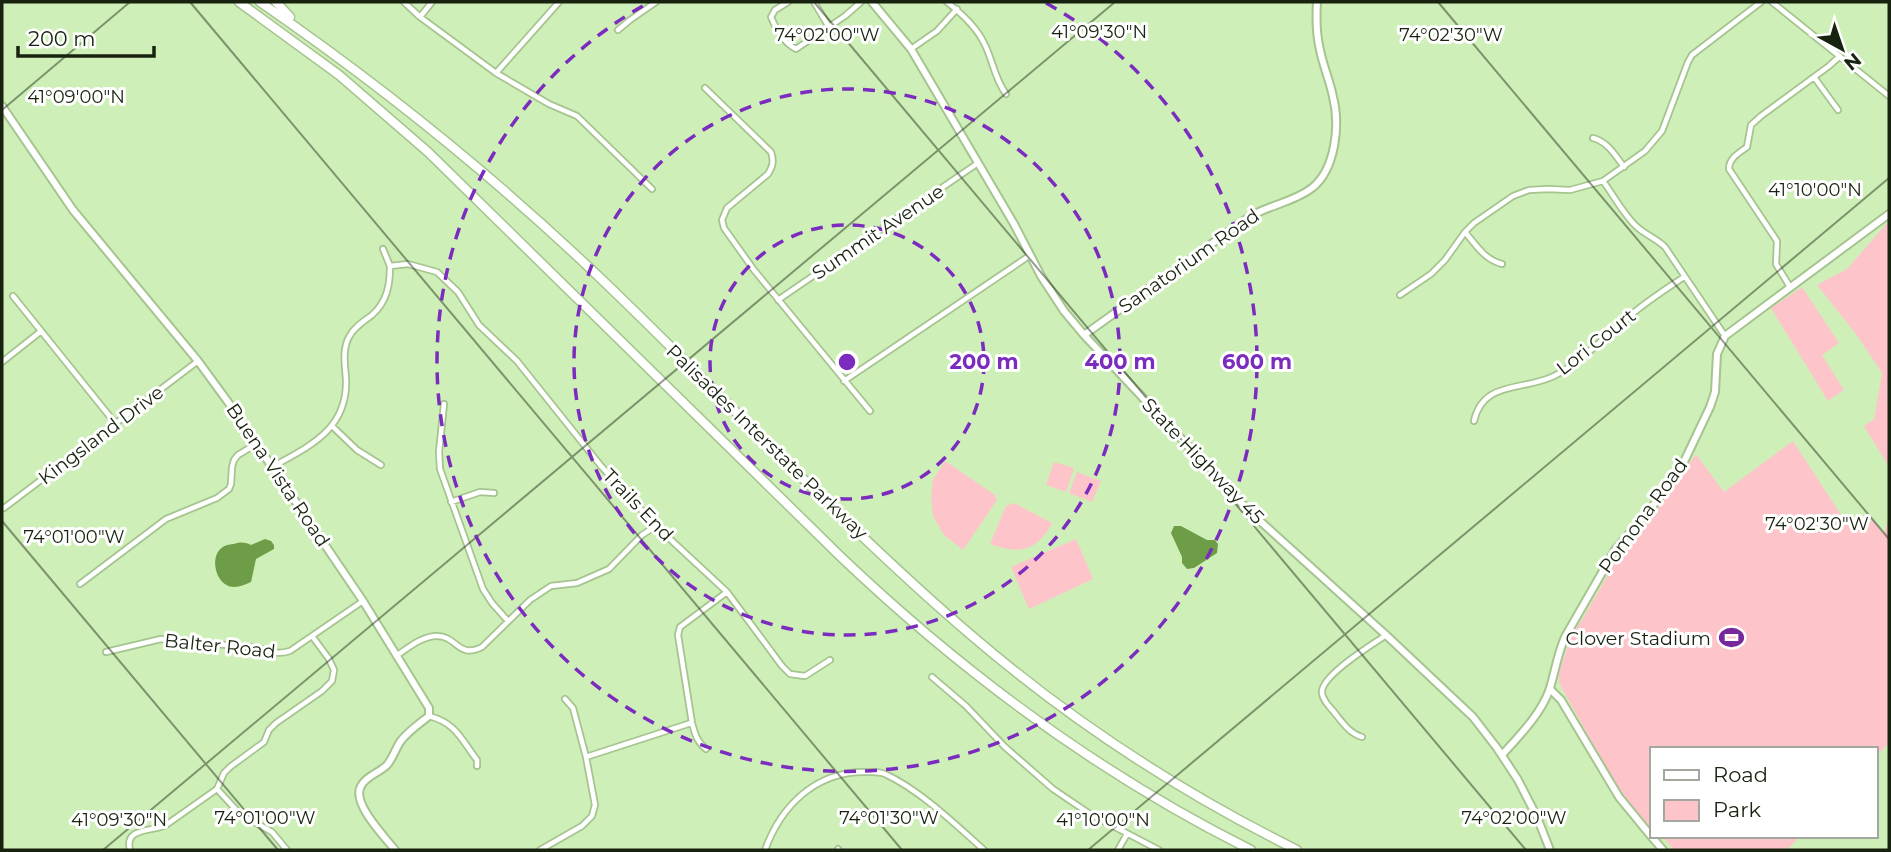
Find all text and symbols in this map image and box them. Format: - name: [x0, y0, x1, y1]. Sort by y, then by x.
- scale bar: [18, 14, 154, 58]
- north arrow: [1807, 14, 1877, 84]
- text: 41°09'30"N: [1051, 21, 1147, 43]
- text: 74°02'00"W: [775, 24, 879, 46]
- text: 74°02'30"W: [1399, 24, 1503, 46]
- text: 200 m: [28, 26, 95, 51]
- text: N: [1839, 48, 1866, 75]
- text: 41°09'00"N: [27, 86, 125, 108]
- street label: Summit Avenue: [808, 179, 948, 285]
- text: 41°10'00"N: [1768, 179, 1862, 201]
- street label: Sanatorium Road: [1114, 204, 1264, 318]
- street label: Lori Court: [1552, 304, 1640, 380]
- street label: Palisades Interstate Parkway: [662, 340, 873, 545]
- text: 200 m: [950, 349, 1018, 374]
- text: 400 m: [1085, 349, 1155, 374]
- text: 600 m: [1222, 349, 1292, 374]
- centre of rings: [835, 350, 859, 374]
- street label: Kingsland Drive: [34, 381, 168, 489]
- street label: State Highway 45: [1137, 393, 1269, 529]
- street label: Buena Vista Road: [221, 399, 335, 551]
- street label: Pomona Road: [1594, 454, 1692, 578]
- street label: Trails End: [598, 464, 678, 546]
- text: 74°02'30"W: [1765, 513, 1869, 535]
- text: 74°01'00"W: [23, 526, 125, 548]
- sports icon: Clover Stadium: [1717, 624, 1745, 652]
- place label: Clover Stadium: [1566, 627, 1711, 650]
- street label: Balter Road: [163, 629, 277, 663]
- legend: [1650, 747, 1877, 838]
- text: Road: [1713, 762, 1768, 787]
- text: Park: [1713, 797, 1761, 822]
- text: 74°01'00"W: [214, 807, 316, 829]
- text: 74°01'30"W: [839, 807, 939, 829]
- text: 74°02'00"W: [1462, 807, 1566, 829]
- text: 41°09'30"N: [71, 809, 167, 831]
- text: 41°10'00"N: [1056, 809, 1150, 831]

